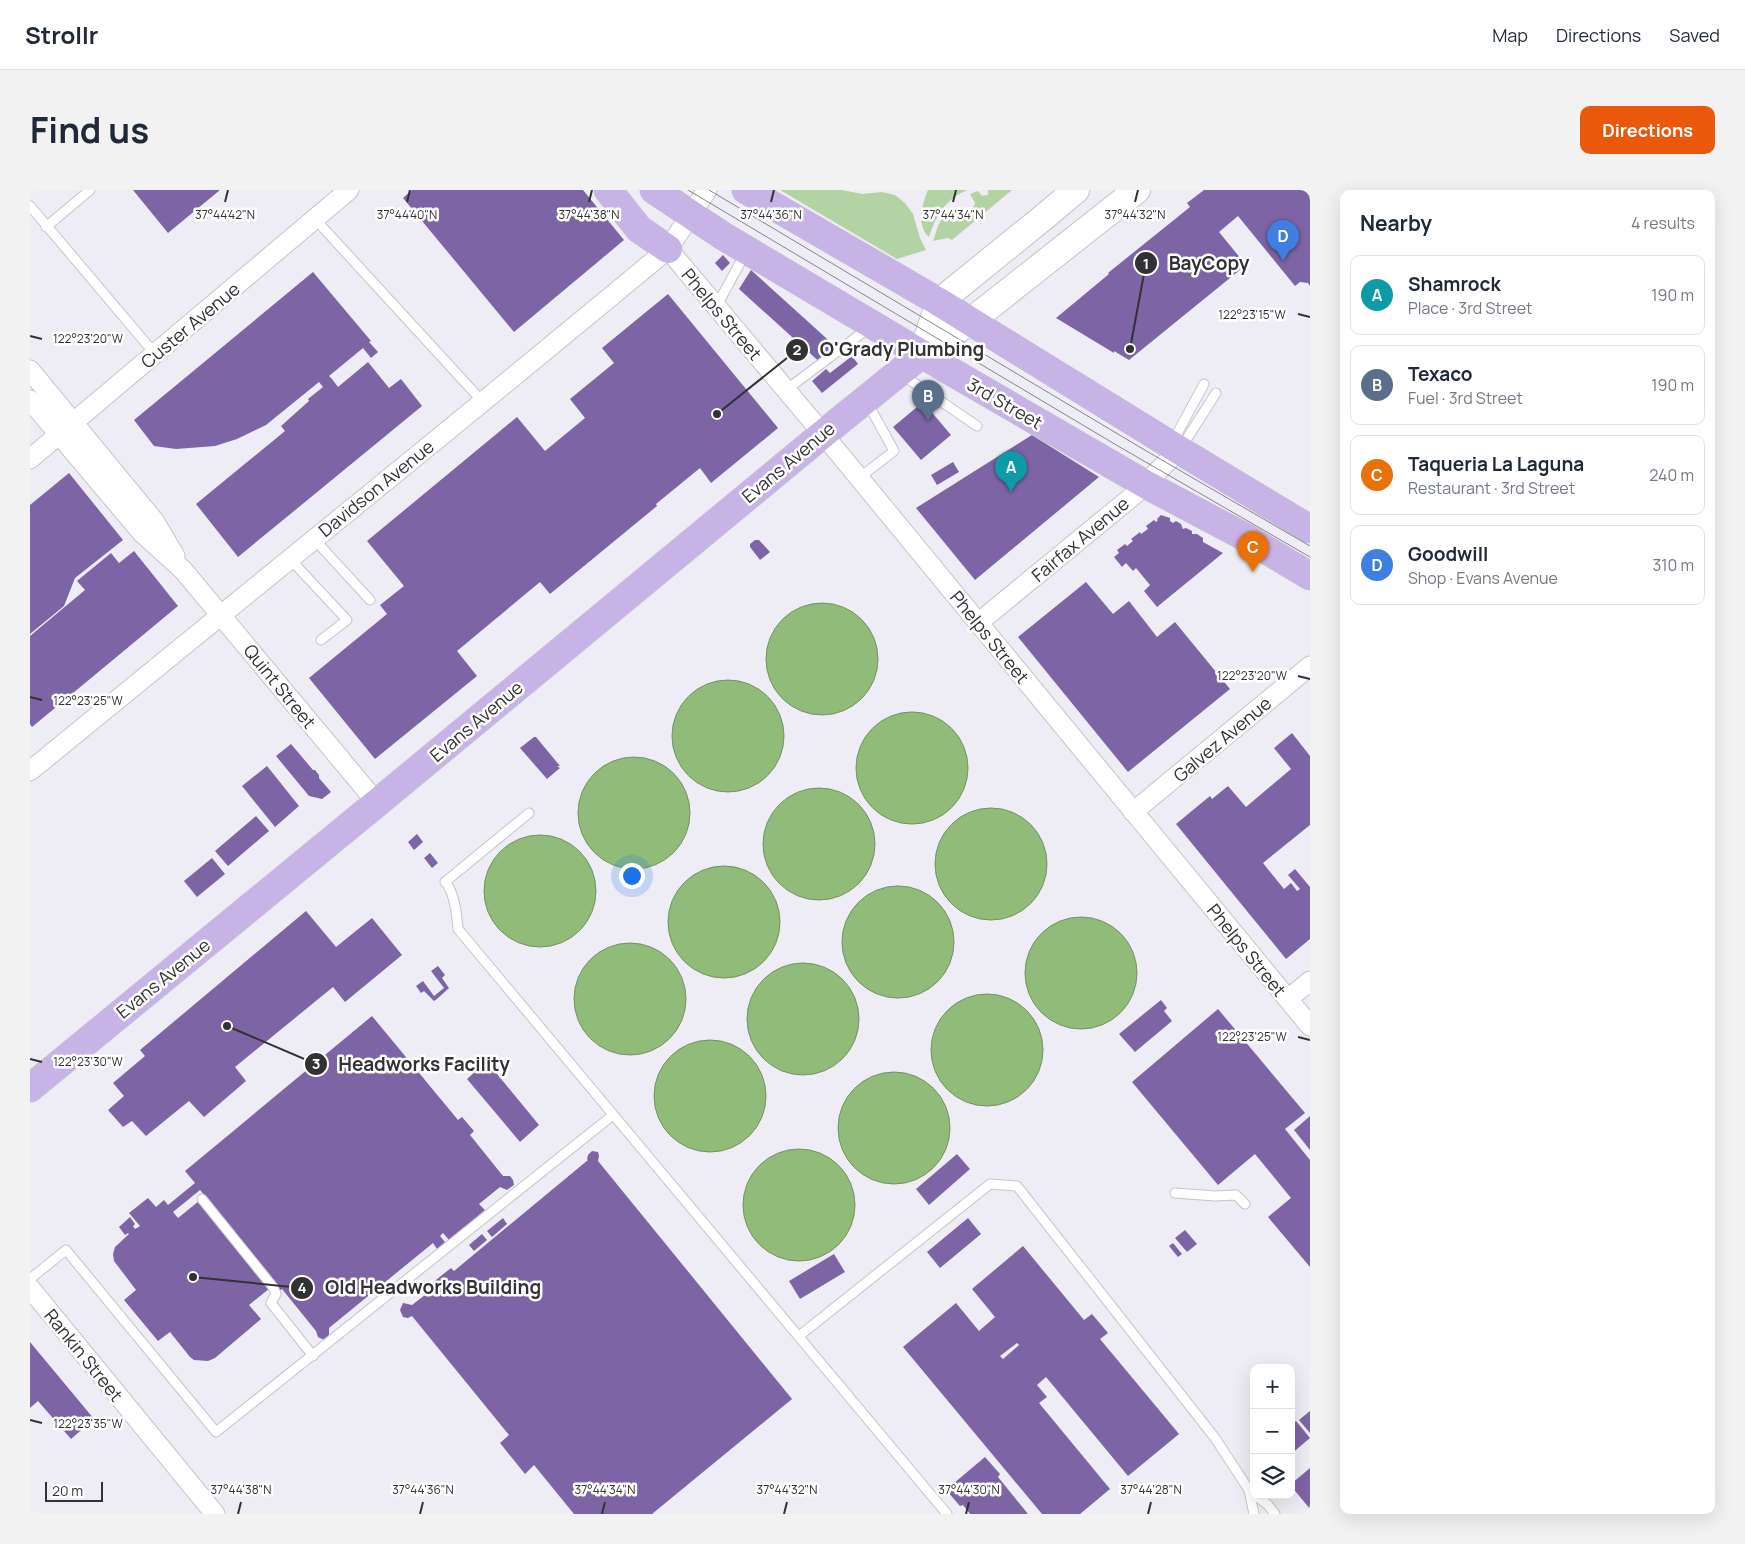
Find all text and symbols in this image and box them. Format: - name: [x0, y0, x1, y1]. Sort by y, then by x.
- text: Strollr: [25, 18, 98, 51]
- text: Map: [1492, 23, 1528, 47]
- text: Directions: [1556, 23, 1641, 47]
- text: Saved: [1669, 23, 1720, 47]
- text: Find us: [30, 106, 149, 154]
- button: Directions: [1580, 106, 1715, 154]
- text: 37°44'42"N: [195, 206, 255, 223]
- text: 37°44'40"N: [377, 206, 437, 223]
- text: 37°44'38"N: [558, 206, 620, 223]
- text: 37°44'36"N: [740, 206, 802, 223]
- text: 37°44'34"N: [923, 206, 983, 223]
- text: 37°44'32"N: [1105, 206, 1165, 223]
- text: Nearby: [1360, 209, 1432, 237]
- text: 4 results: [1631, 212, 1695, 234]
- pin: D: [1267, 220, 1299, 261]
- callout: BayCopy: [1134, 246, 1260, 280]
- text: BayCopy: [1169, 250, 1250, 276]
- text: 1: [1143, 253, 1149, 274]
- street label: Phelps Street: [677, 263, 767, 365]
- text: Shamrock: [1408, 271, 1501, 297]
- street label: Custer Avenue: [136, 277, 244, 373]
- text: A: [1372, 284, 1382, 306]
- text: 190 m: [1651, 284, 1694, 306]
- text: Place · 3rd Street: [1408, 297, 1532, 319]
- text: 122°23'15"W: [1218, 306, 1286, 323]
- text: 122°23'20"W: [53, 330, 124, 347]
- callout: O'Grady Plumbing: [785, 333, 994, 367]
- text: O'Grady Plumbing: [820, 336, 984, 362]
- text: 2: [793, 339, 802, 360]
- text: Texaco: [1408, 361, 1473, 387]
- street label: 3rd Street: [963, 372, 1047, 434]
- text: B: [1372, 374, 1382, 396]
- text: 190 m: [1651, 374, 1694, 396]
- pin: B: [912, 380, 944, 421]
- text: Fuel · 3rd Street: [1408, 387, 1523, 409]
- street label: Evans Avenue: [737, 416, 839, 508]
- street label: Davidson Avenue: [313, 434, 439, 542]
- pin: A: [995, 451, 1027, 492]
- text: Taqueria La Laguna: [1408, 451, 1584, 477]
- text: C: [1371, 464, 1383, 486]
- text: 240 m: [1649, 464, 1694, 486]
- text: Restaurant · 3rd Street: [1408, 477, 1575, 499]
- street label: Fairfax Avenue: [1026, 491, 1134, 587]
- pin: C: [1237, 531, 1269, 572]
- text: Goodwill: [1408, 541, 1488, 567]
- text: D: [1371, 554, 1383, 576]
- text: 310 m: [1652, 554, 1694, 576]
- text: Shop · Evans Avenue: [1408, 567, 1558, 589]
- street label: Phelps Street: [945, 586, 1035, 688]
- street label: Quint Street: [238, 639, 322, 733]
- text: 122°23'20"W: [1217, 667, 1288, 684]
- street label: Evans Avenue: [425, 675, 527, 767]
- street label: Galvez Avenue: [1168, 691, 1276, 787]
- text: 122°23'25"W: [53, 692, 124, 709]
- your location: [619, 863, 645, 889]
- street label: Phelps Street: [1202, 899, 1292, 1001]
- street label: Evans Avenue: [111, 933, 215, 1023]
- text: 122°23'25"W: [1217, 1028, 1288, 1045]
- callout: Headworks Facility: [303, 1047, 520, 1081]
- text: Headworks Facility: [338, 1051, 510, 1077]
- text: 122°23'30"W: [53, 1053, 124, 1070]
- text: 3: [312, 1053, 320, 1074]
- callout: Old Headworks Building: [290, 1271, 551, 1305]
- text: Old Headworks Building: [325, 1274, 541, 1300]
- text: 4: [297, 1277, 307, 1298]
- street label: Rankin Street: [39, 1304, 129, 1406]
- map controls: [1250, 1364, 1295, 1499]
- button: +: [1250, 1364, 1295, 1409]
- button: −: [1250, 1409, 1295, 1454]
- text: 122°23'35"W: [53, 1415, 123, 1432]
- button: layers: [1250, 1454, 1295, 1499]
- scale bar: [45, 1479, 102, 1502]
- text: 20 m: [52, 1481, 83, 1500]
- text: 37°44'38"N: [210, 1481, 272, 1498]
- text: 37°44'36"N: [392, 1481, 454, 1498]
- text: 37°44'34"N: [575, 1481, 635, 1498]
- text: 37°44'32"N: [757, 1481, 817, 1498]
- text: 37°44'30"N: [938, 1481, 1000, 1498]
- text: 37°44'28"N: [1120, 1481, 1182, 1498]

